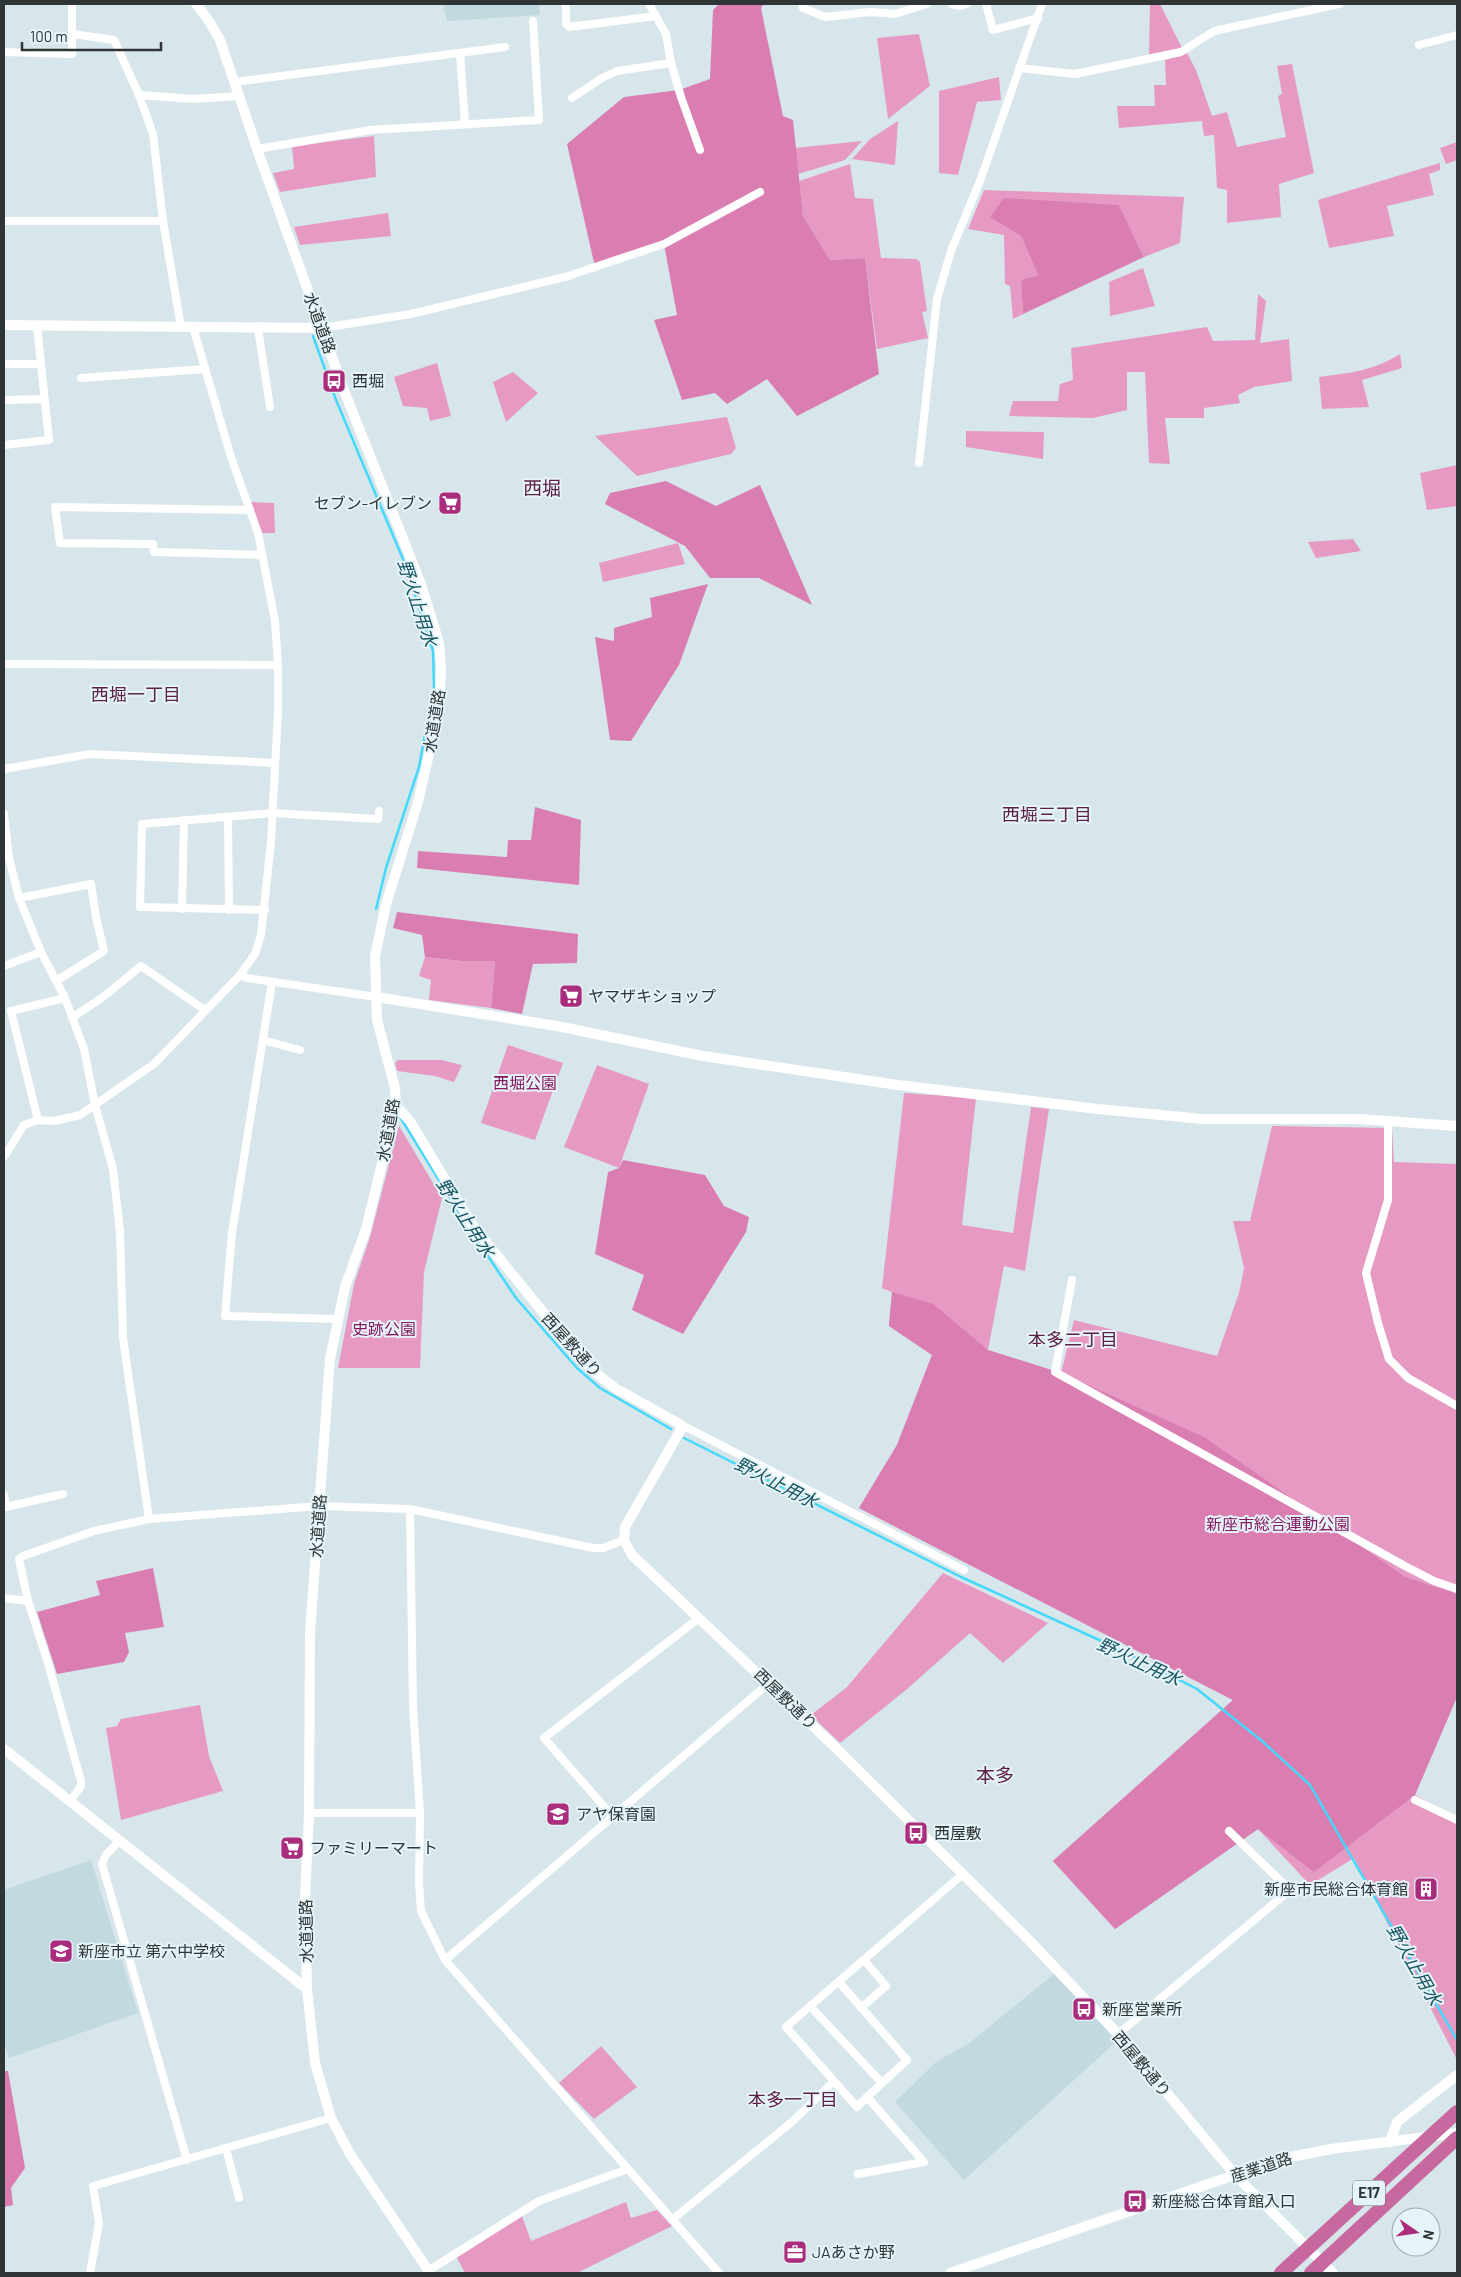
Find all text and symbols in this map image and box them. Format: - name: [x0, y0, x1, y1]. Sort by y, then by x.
- scale bar: [22, 20, 161, 52]
- text: 100 m: [30, 27, 68, 45]
- street label: 水道道路: [301, 290, 340, 356]
- bus stop icon: 西堀: [321, 368, 347, 394]
- place label: 西堀: [352, 371, 384, 390]
- district label: 西堀: [523, 476, 561, 499]
- supermarket icon: セブン-イレブン: [437, 490, 463, 516]
- place label: セブン-イレブン: [314, 493, 432, 512]
- water label: 野火止用水: [394, 556, 443, 651]
- district label: 西堀一丁目: [91, 683, 181, 705]
- street label: 水道道路: [419, 688, 448, 754]
- district label: 西堀三丁目: [1002, 803, 1092, 825]
- supermarket icon: ヤマザキショップ: [558, 983, 584, 1009]
- place label: ヤマザキショップ: [588, 986, 716, 1005]
- park label: 西堀公園: [493, 1073, 557, 1092]
- street label: 水道道路: [373, 1097, 402, 1163]
- water label: 野火止用水: [432, 1174, 501, 1263]
- street label: 西屋敷通り: [539, 1309, 606, 1381]
- park label: 史跡公園: [352, 1319, 416, 1338]
- district label: 本多二丁目: [1028, 1328, 1118, 1350]
- water label: 野火止用水: [731, 1452, 823, 1513]
- street label: 水道道路: [306, 1493, 329, 1559]
- park label: 新座市総合運動公園: [1206, 1514, 1350, 1533]
- water label: 野火止用水: [1094, 1632, 1187, 1691]
- street label: 西屋敷通り: [751, 1664, 822, 1733]
- district label: 本多: [976, 1763, 1014, 1786]
- school or university icon: アヤ保育園: [545, 1801, 571, 1827]
- place label: アヤ保育園: [576, 1804, 656, 1823]
- bus stop icon: 西屋敷: [903, 1820, 929, 1846]
- place label: 西屋敷: [934, 1823, 982, 1842]
- supermarket icon: ファミリーマート: [279, 1835, 305, 1861]
- place label: ファミリーマート: [310, 1838, 438, 1857]
- building icon: 新座市民総合体育館: [1413, 1876, 1439, 1902]
- place label: 新座市民総合体育館: [1264, 1879, 1408, 1898]
- street label: 水道道路: [295, 1899, 316, 1963]
- water label: 野火止用水: [1383, 1920, 1448, 2011]
- school or university icon: 新座市立 第六中学校: [48, 1938, 74, 1964]
- place label: 新座市立 第六中学校: [78, 1941, 225, 1960]
- bus stop icon: 新座営業所: [1071, 1996, 1097, 2022]
- place label: 新座営業所: [1102, 1999, 1182, 2018]
- street label: 西屋敷通り: [1109, 2027, 1175, 2100]
- district label: 本多一丁目: [748, 2088, 838, 2110]
- street label: 産業道路: [1227, 2148, 1294, 2185]
- road number: E17: [1353, 2180, 1385, 2206]
- bus stop icon: 新座総合体育館入口: [1122, 2188, 1148, 2214]
- place label: 新座総合体育館入口: [1152, 2191, 1296, 2210]
- north arrow: [1391, 2207, 1441, 2257]
- text: N: [1420, 2229, 1438, 2241]
- office icon: JAあさか野: [782, 2239, 808, 2265]
- place label: JAあさか野: [812, 2242, 895, 2261]

